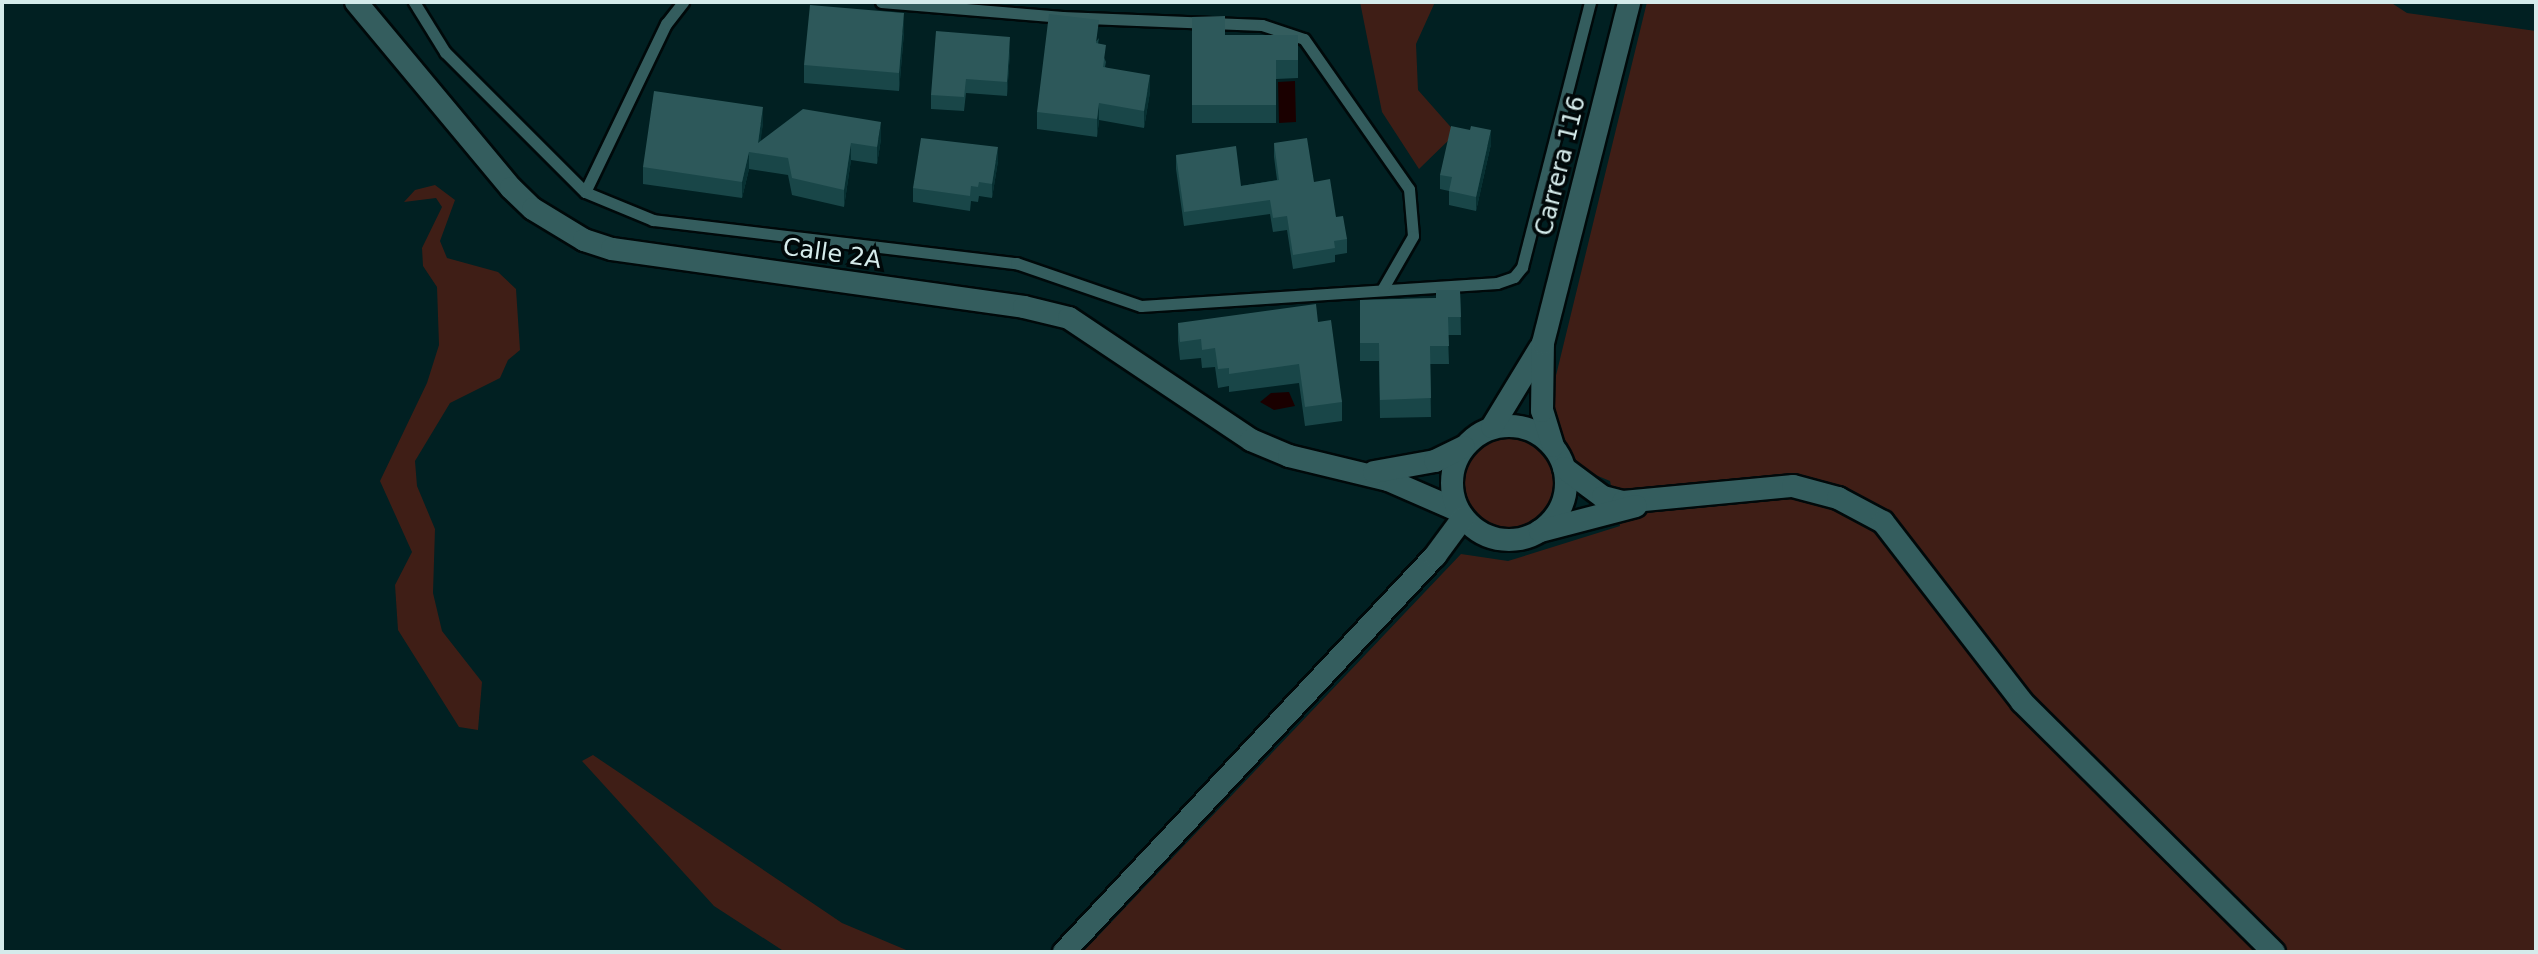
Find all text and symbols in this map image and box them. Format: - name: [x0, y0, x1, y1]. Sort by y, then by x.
- street label: Carrera 116: [1530, 93, 1592, 239]
- street label: Calle 2A: [781, 233, 883, 275]

